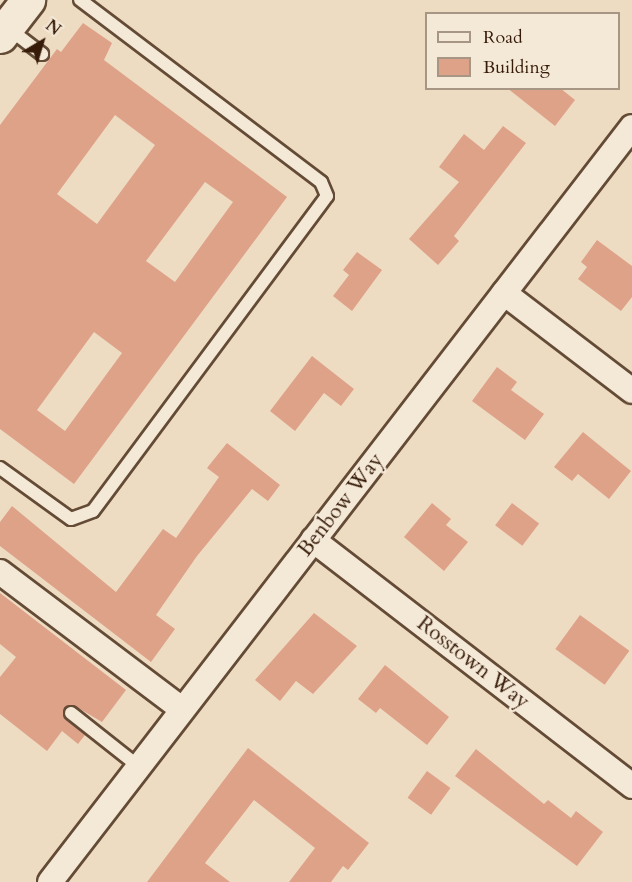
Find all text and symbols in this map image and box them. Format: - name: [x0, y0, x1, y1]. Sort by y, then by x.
- north arrow: [12, 12, 72, 72]
- legend: [425, 12, 620, 90]
- text: N: [41, 15, 65, 41]
- text: Road: [483, 25, 523, 50]
- text: Building: [483, 55, 550, 80]
- street label: Benbow Way: [293, 448, 389, 562]
- street label: Rosstown Way: [412, 611, 534, 715]

